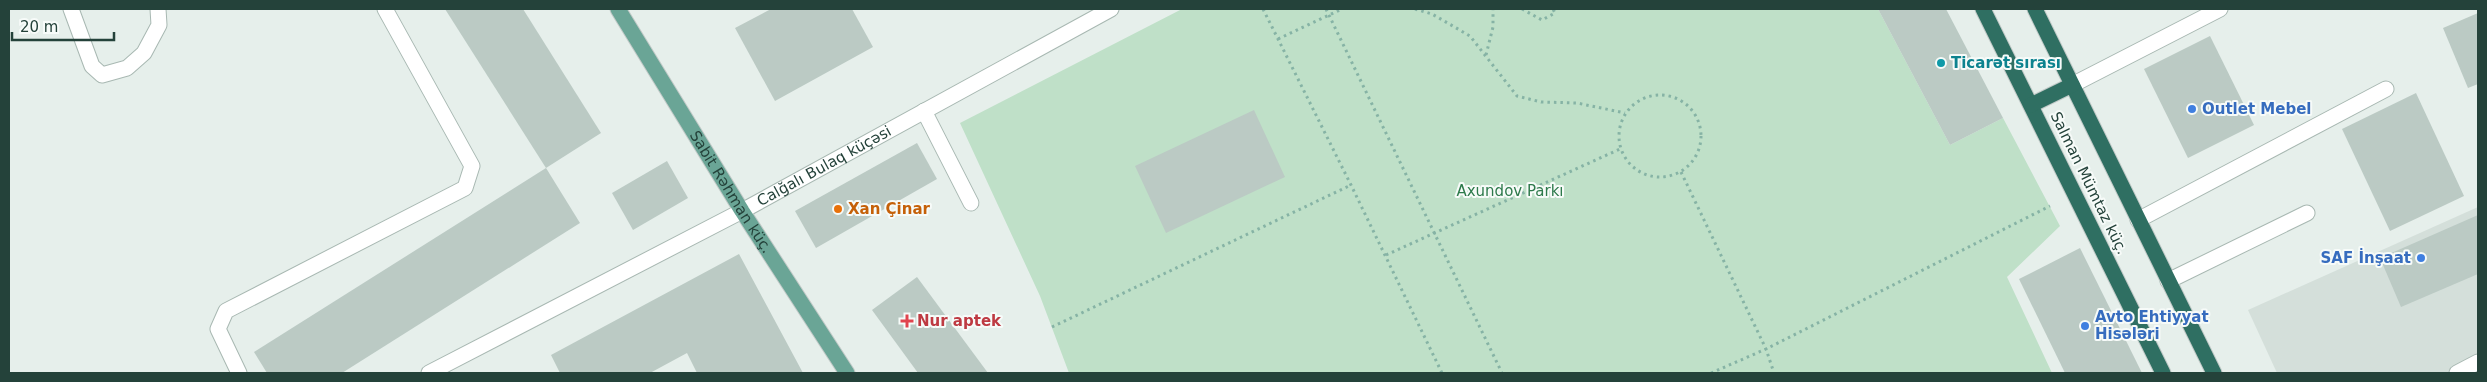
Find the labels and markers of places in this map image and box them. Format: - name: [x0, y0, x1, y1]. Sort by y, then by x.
- place label: Ticarət sırası: [1951, 54, 2061, 72]
- marker: Ticarət sırası: [1935, 57, 1947, 69]
- place label: Outlet Mebel: [2202, 100, 2311, 118]
- marker: Outlet Mebel: [2186, 103, 2198, 115]
- place label: Xan Çinar: [848, 200, 931, 218]
- marker: Xan Çinar: [832, 203, 844, 215]
- place label: SAF İnşaat: [2321, 248, 2411, 267]
- marker: SAF İnşaat: [2415, 252, 2427, 264]
- place label: Avto Ehtiyyat Hisələri: [2095, 308, 2209, 343]
- place label: Nur aptek: [917, 312, 1002, 330]
- marker: Nur aptek: [901, 315, 913, 327]
- marker: Avto Ehtiyyat Hisələri: [2079, 320, 2091, 332]

